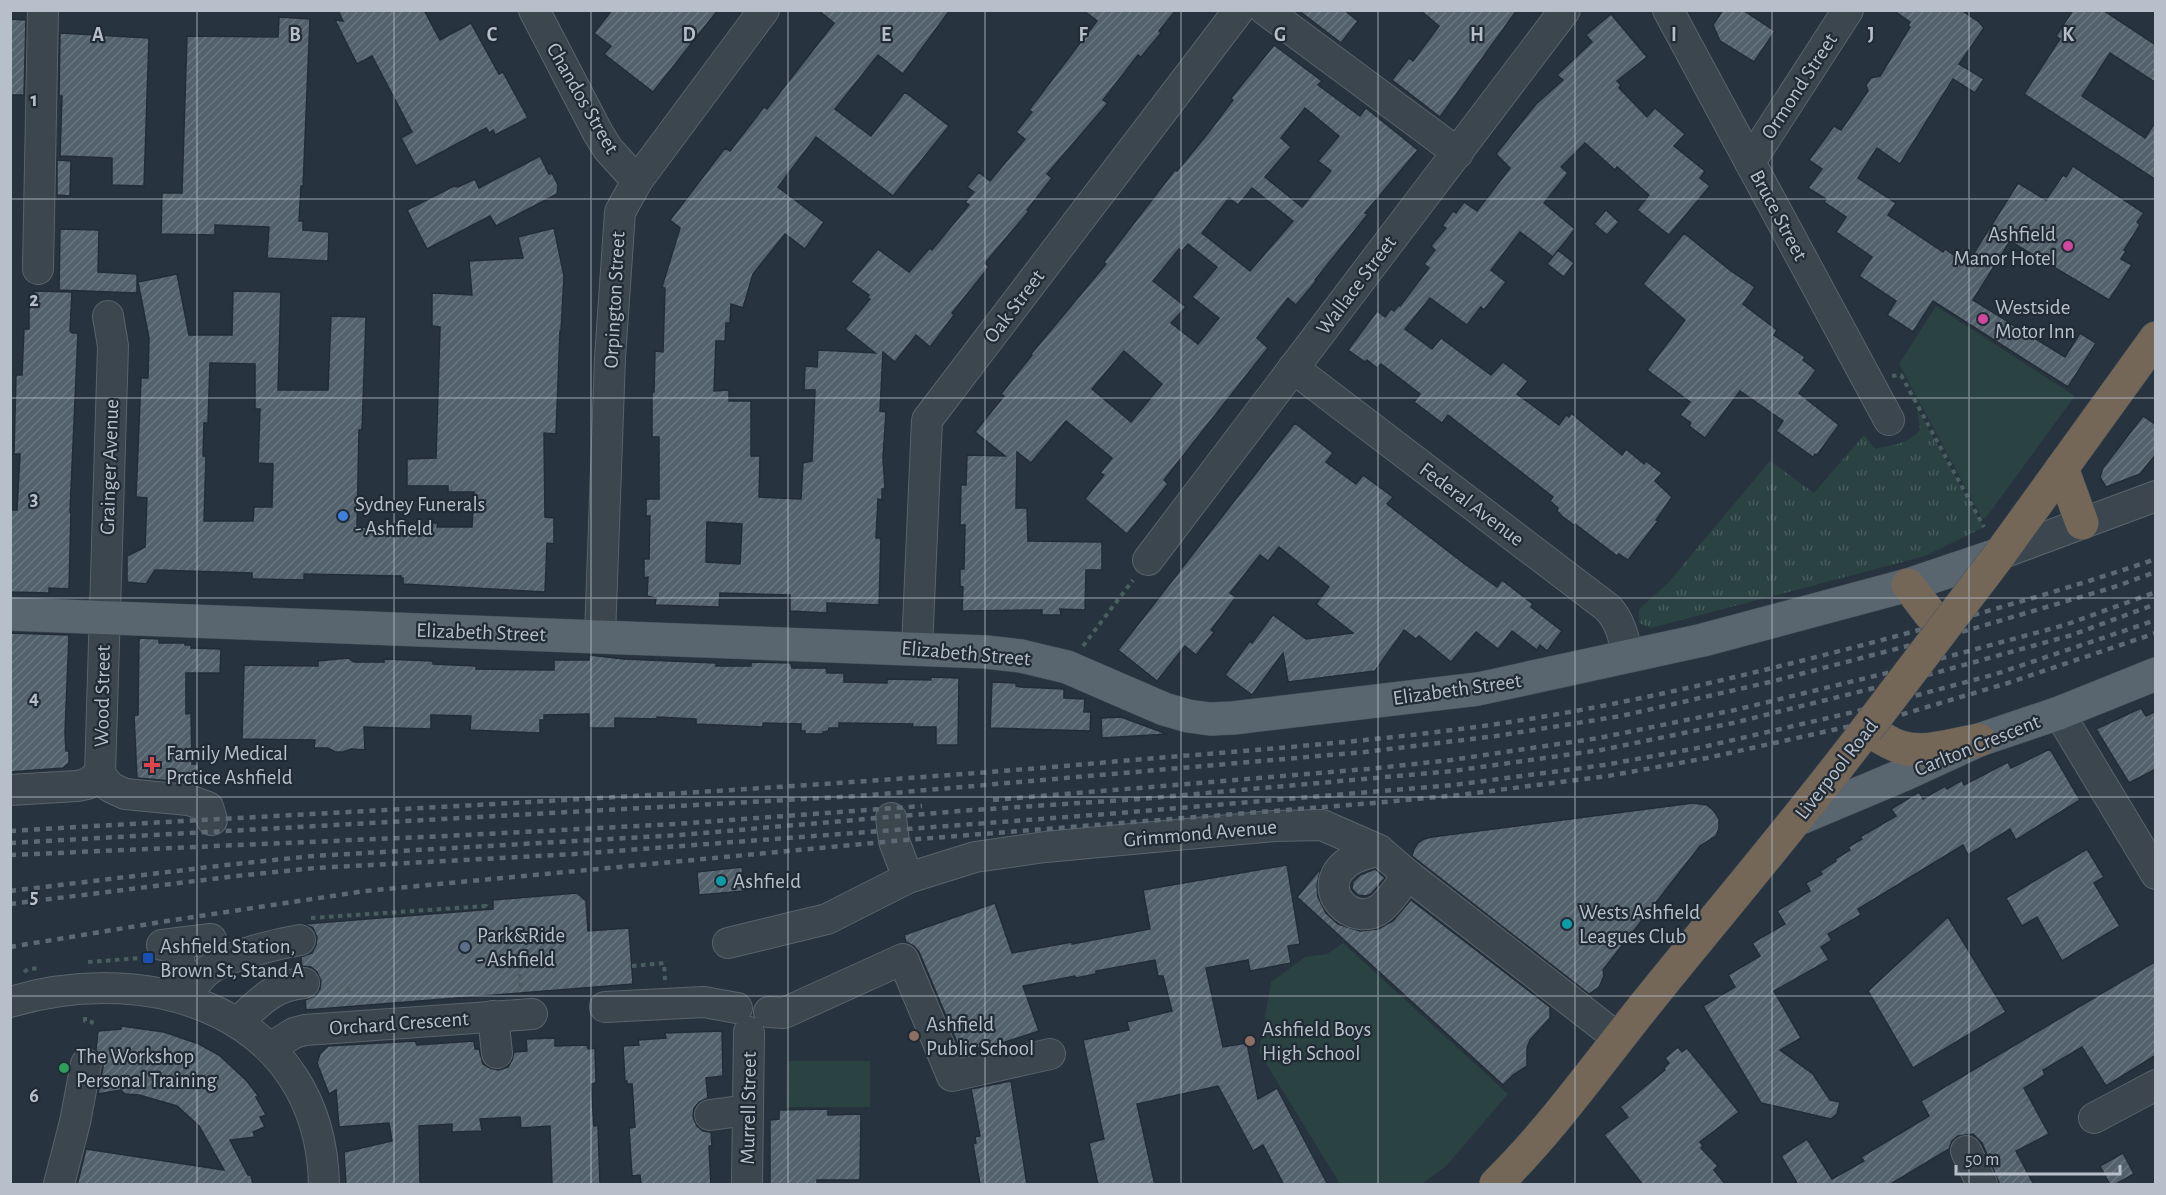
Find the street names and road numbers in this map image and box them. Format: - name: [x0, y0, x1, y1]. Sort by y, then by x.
- street label: Ormond Street: [1757, 29, 1842, 143]
- street label: Chandos Street: [542, 39, 623, 157]
- street label: Bruce Street: [1746, 167, 1811, 264]
- street label: Orpington Street: [600, 231, 629, 369]
- street label: Wallace Street: [1312, 232, 1400, 339]
- street label: Oak Street: [980, 266, 1049, 347]
- street label: Grainger Avenue: [97, 399, 122, 535]
- street label: Federal Avenue: [1416, 458, 1528, 550]
- street label: Elizabeth Street: [416, 620, 546, 645]
- street label: Elizabeth Street: [900, 637, 1032, 670]
- street label: Wood Street: [91, 644, 114, 747]
- street label: Elizabeth Street: [1391, 670, 1523, 709]
- street label: Carlton Crescent: [1911, 711, 2043, 780]
- street label: Liverpool Road: [1791, 715, 1882, 823]
- street label: Grimmond Avenue: [1122, 816, 1278, 851]
- street label: Orchard Crescent: [329, 1008, 470, 1039]
- street label: Murrell Street: [737, 1051, 760, 1165]

